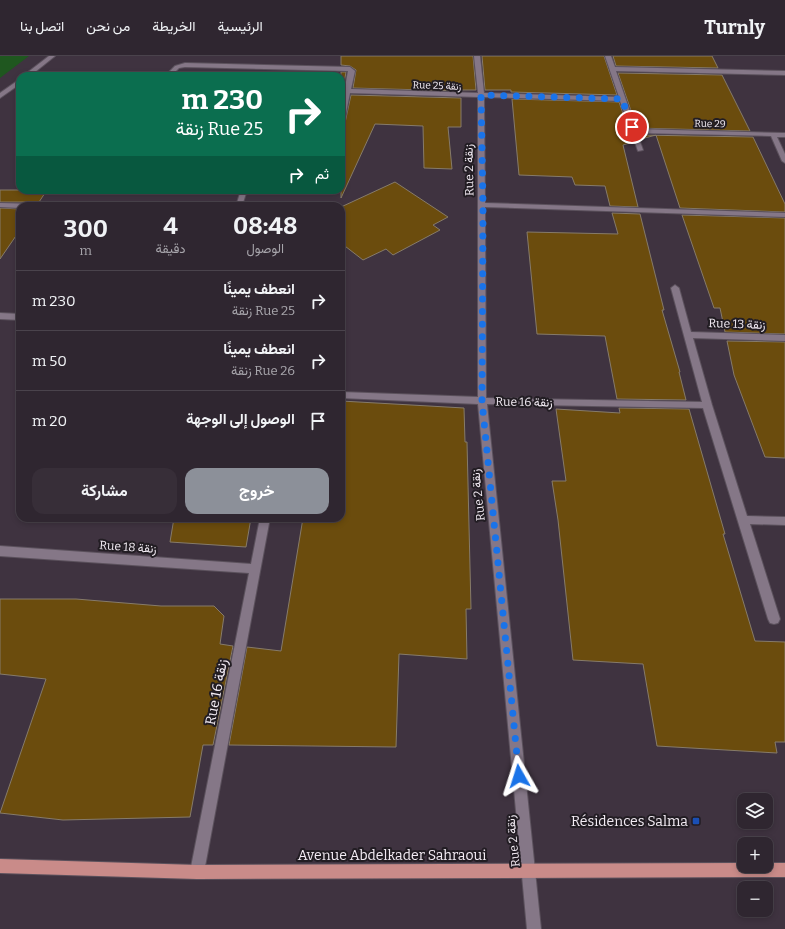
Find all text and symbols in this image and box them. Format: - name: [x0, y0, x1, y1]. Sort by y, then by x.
- text: Turnly: [704, 16, 765, 39]
- text: اتصل بنا: [20, 18, 64, 35]
- text: من نحن: [86, 18, 130, 35]
- text: الخريطة: [152, 18, 196, 35]
- text: الرئيسية: [218, 18, 263, 35]
- street label: Rue 25 زنقة: [412, 79, 461, 93]
- text: 230 m: [182, 83, 263, 116]
- icon: right: [277, 88, 329, 140]
- pin: [615, 110, 649, 144]
- icon: arrive: [621, 116, 643, 138]
- text: Rue 25 زنقة: [175, 118, 263, 140]
- street label: Rue 29: [694, 118, 726, 130]
- street label: Rue 2 زنقة: [462, 144, 477, 196]
- icon: right: [285, 164, 307, 186]
- text: ثم: [315, 165, 329, 183]
- text: 4: [163, 212, 178, 240]
- text: 08:48: [233, 212, 297, 240]
- text: 300: [64, 215, 108, 243]
- text: دقيقة: [155, 241, 186, 256]
- text: الوصول: [247, 241, 284, 256]
- text: m: [80, 243, 92, 258]
- text: انعطف يمينًا: [223, 280, 295, 298]
- icon: right: [307, 290, 329, 312]
- text: 230 m: [32, 292, 76, 310]
- text: Rue 25 زنقة: [232, 303, 295, 318]
- street label: Rue 13 زنقة: [708, 316, 766, 333]
- text: انعطف يمينًا: [223, 340, 295, 358]
- icon: right: [307, 350, 329, 372]
- text: 50 m: [32, 352, 67, 370]
- text: Rue 26 زنقة: [231, 363, 295, 378]
- street label: Rue 16 زنقة: [495, 395, 553, 410]
- text: الوصول إلى الوجهة: [186, 410, 295, 428]
- icon: arrive: [307, 410, 329, 432]
- text: 20 m: [32, 412, 67, 430]
- button: مشاركة: [32, 468, 177, 514]
- button: خروج: [185, 468, 329, 514]
- street label: Rue 2 زنقة: [468, 468, 489, 522]
- street label: Rue 18 زنقة: [99, 538, 157, 557]
- street label: Rue 16 زنقة: [202, 657, 231, 727]
- position arrow: [498, 755, 540, 797]
- map controls: [737, 793, 773, 917]
- button: layers: [737, 793, 773, 829]
- place label: Résidences Salma: [571, 813, 688, 830]
- street label: Rue 2 زنقة: [503, 814, 524, 868]
- marker: Résidences Salma: [691, 816, 701, 826]
- button: +: [737, 837, 773, 873]
- street label: Avenue Abdelkader Sahraoui: [298, 847, 486, 864]
- button: −: [737, 881, 773, 917]

